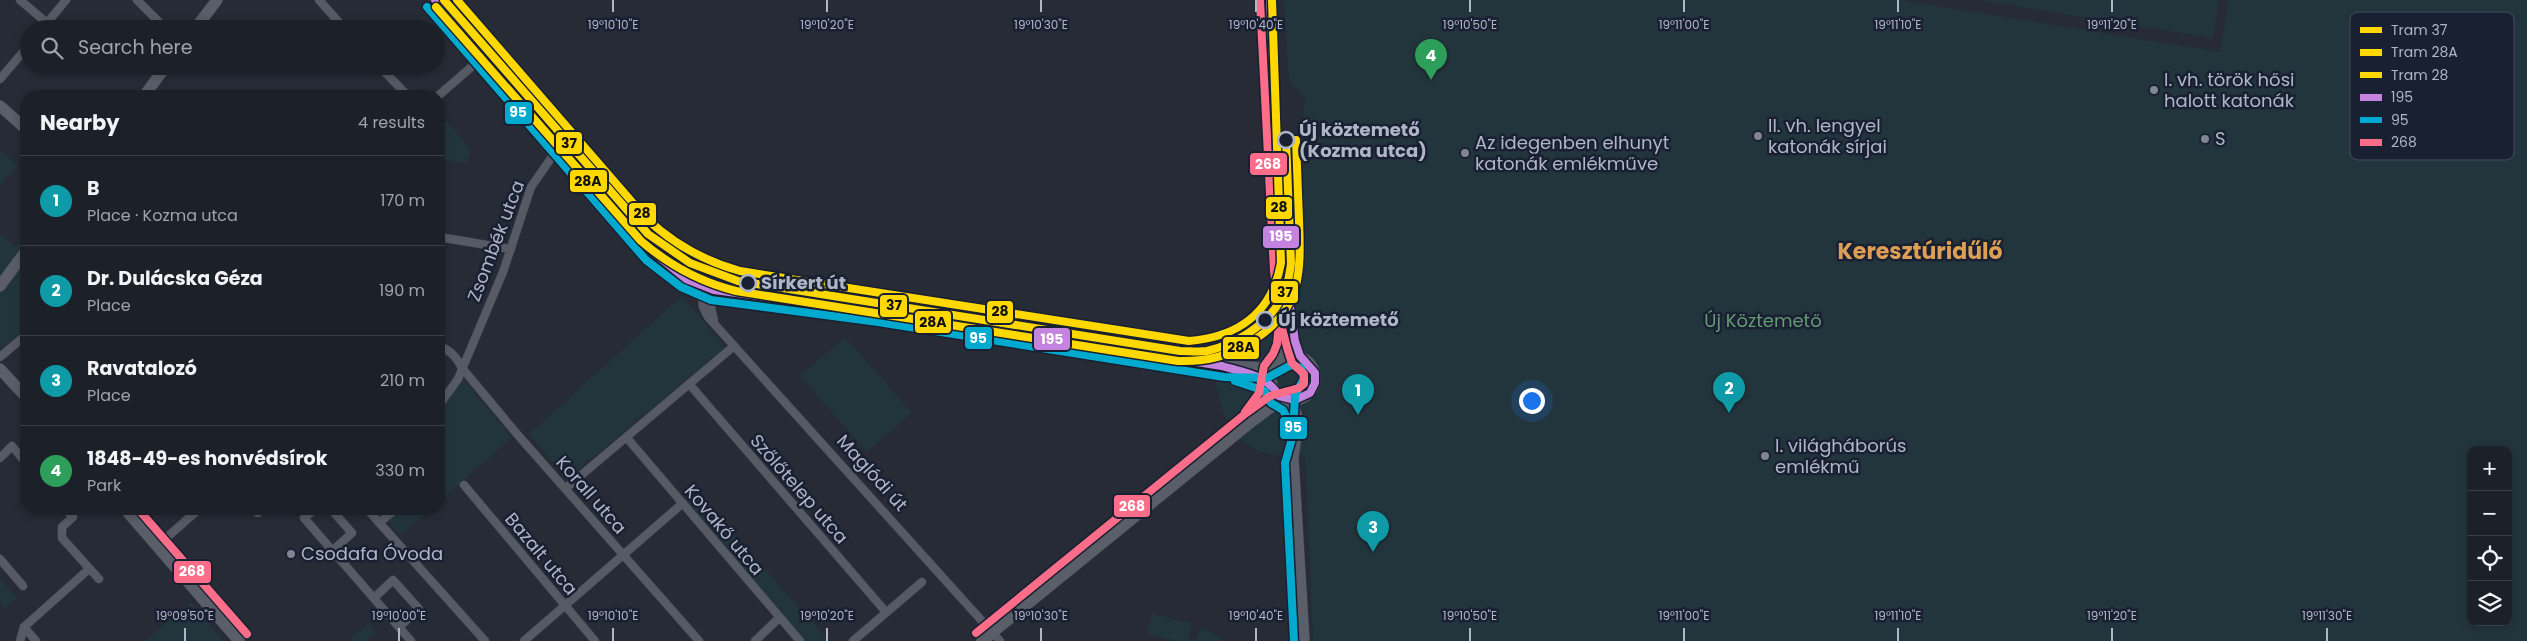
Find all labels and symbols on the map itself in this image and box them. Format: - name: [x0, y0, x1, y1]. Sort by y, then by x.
- legend: [2350, 12, 2514, 160]
- text: 19°10'10"E: [588, 16, 638, 33]
- text: 19°10'20"E: [800, 16, 854, 33]
- text: 19°10'30"E: [1014, 16, 1068, 33]
- text: 19°10'40"E: [1229, 16, 1283, 33]
- text: 19°10'50"E: [1443, 16, 1497, 33]
- text: 19°11'00"E: [1659, 16, 1709, 33]
- text: 19°11'10"E: [1875, 16, 1921, 33]
- text: 19°11'20"E: [2087, 16, 2137, 33]
- text: Tram 37: [2391, 20, 2448, 40]
- pin: 4: [1415, 39, 1447, 80]
- text: Tram 28A: [2391, 42, 2458, 62]
- text: Tram 28: [2391, 65, 2448, 85]
- place label: I. vh. török hősi halott katonák: [2164, 67, 2295, 113]
- marker: I. vh. török hősi halott katonák: [2148, 84, 2160, 96]
- text: 195: [2391, 87, 2413, 107]
- line badge: 95: [504, 101, 533, 125]
- text: 95: [509, 102, 527, 122]
- text: 95: [2391, 110, 2409, 130]
- place label: II. vh. lengyel katonák sírjai: [1768, 113, 1887, 159]
- place label: Új köztemető (Kozma utca): [1299, 117, 1427, 163]
- place label: S: [2215, 126, 2226, 151]
- place label: Az idegenben elhunyt katonák emlékműve: [1475, 130, 1669, 176]
- marker: II. vh. lengyel katonák sírjai: [1752, 130, 1764, 142]
- line badge: 37: [555, 131, 583, 155]
- marker: Új köztemető (Kozma utca): [1277, 131, 1295, 149]
- text: 268: [2391, 132, 2417, 152]
- text: 37: [561, 133, 577, 153]
- marker: S: [2199, 133, 2211, 145]
- marker: Az idegenben elhunyt katonák emlékműve: [1459, 147, 1471, 159]
- line badge: 268: [1249, 152, 1288, 176]
- text: 268: [1255, 154, 1281, 174]
- line badge: 28A: [569, 169, 608, 193]
- text: 28A: [574, 171, 602, 191]
- street label: Zsombék utca: [461, 177, 530, 305]
- line badge: 28: [1265, 196, 1293, 220]
- text: 28: [1270, 197, 1288, 217]
- line badge: 28: [628, 202, 657, 226]
- text: 28: [633, 203, 651, 223]
- line badge: 195: [1262, 225, 1300, 249]
- text: 195: [1270, 226, 1292, 246]
- district label: Keresztúridűlő: [1838, 236, 2002, 267]
- place label: Sírkert út: [761, 270, 846, 295]
- marker: Sírkert út: [739, 274, 757, 292]
- line badge: 37: [1270, 280, 1299, 304]
- text: 37: [1277, 282, 1293, 302]
- line badge: 37: [879, 294, 908, 318]
- text: 37: [886, 295, 902, 315]
- line badge: 28: [986, 300, 1014, 324]
- text: 28: [991, 301, 1009, 321]
- place label: Új köztemető: [1278, 307, 1399, 332]
- park label: Új Köztemető: [1704, 308, 1822, 333]
- line badge: 28A: [914, 310, 952, 334]
- marker: Új köztemető: [1256, 311, 1274, 329]
- text: 28A: [919, 312, 947, 332]
- line badge: 95: [964, 326, 993, 350]
- line badge: 195: [1033, 327, 1071, 351]
- text: 95: [969, 328, 987, 348]
- text: 195: [1041, 329, 1063, 349]
- line badge: 28A: [1222, 336, 1260, 360]
- text: 28A: [1227, 337, 1255, 357]
- pin: 2: [1713, 372, 1745, 413]
- pin: 1: [1342, 374, 1374, 415]
- your location: [1519, 388, 1545, 414]
- line badge: 95: [1279, 416, 1308, 440]
- text: 95: [1284, 417, 1302, 437]
- street label: Szőlőtelep utca: [745, 429, 854, 549]
- street label: Maglódi út: [831, 429, 914, 516]
- place label: I. világháborús emlékmű: [1775, 433, 1906, 479]
- street label: Korall utca: [550, 450, 632, 539]
- marker: I. világháborús emlékmű: [1759, 450, 1771, 462]
- street label: Kovakő utca: [679, 479, 770, 580]
- line badge: 268: [1113, 494, 1151, 518]
- text: 268: [1119, 496, 1145, 516]
- street label: Bazalt utca: [500, 507, 583, 600]
- pin: 3: [1357, 511, 1389, 552]
- place label: Csodafa Óvoda: [301, 541, 443, 566]
- marker: Csodafa Óvoda: [285, 548, 297, 560]
- line badge: 268: [173, 560, 212, 584]
- text: 268: [179, 561, 205, 581]
- text: 19°09'50"E: [156, 607, 214, 624]
- text: 19°10'00"E: [372, 607, 426, 624]
- text: 19°10'10"E: [588, 607, 638, 624]
- text: 19°10'20"E: [800, 607, 854, 624]
- text: 19°10'30"E: [1014, 607, 1068, 624]
- text: 19°10'40"E: [1229, 607, 1283, 624]
- text: 19°10'50"E: [1443, 607, 1497, 624]
- text: 19°11'00"E: [1659, 607, 1709, 624]
- text: 19°11'10"E: [1875, 607, 1921, 624]
- text: 19°11'20"E: [2087, 607, 2137, 624]
- text: 19°11'30"E: [2302, 607, 2352, 624]

